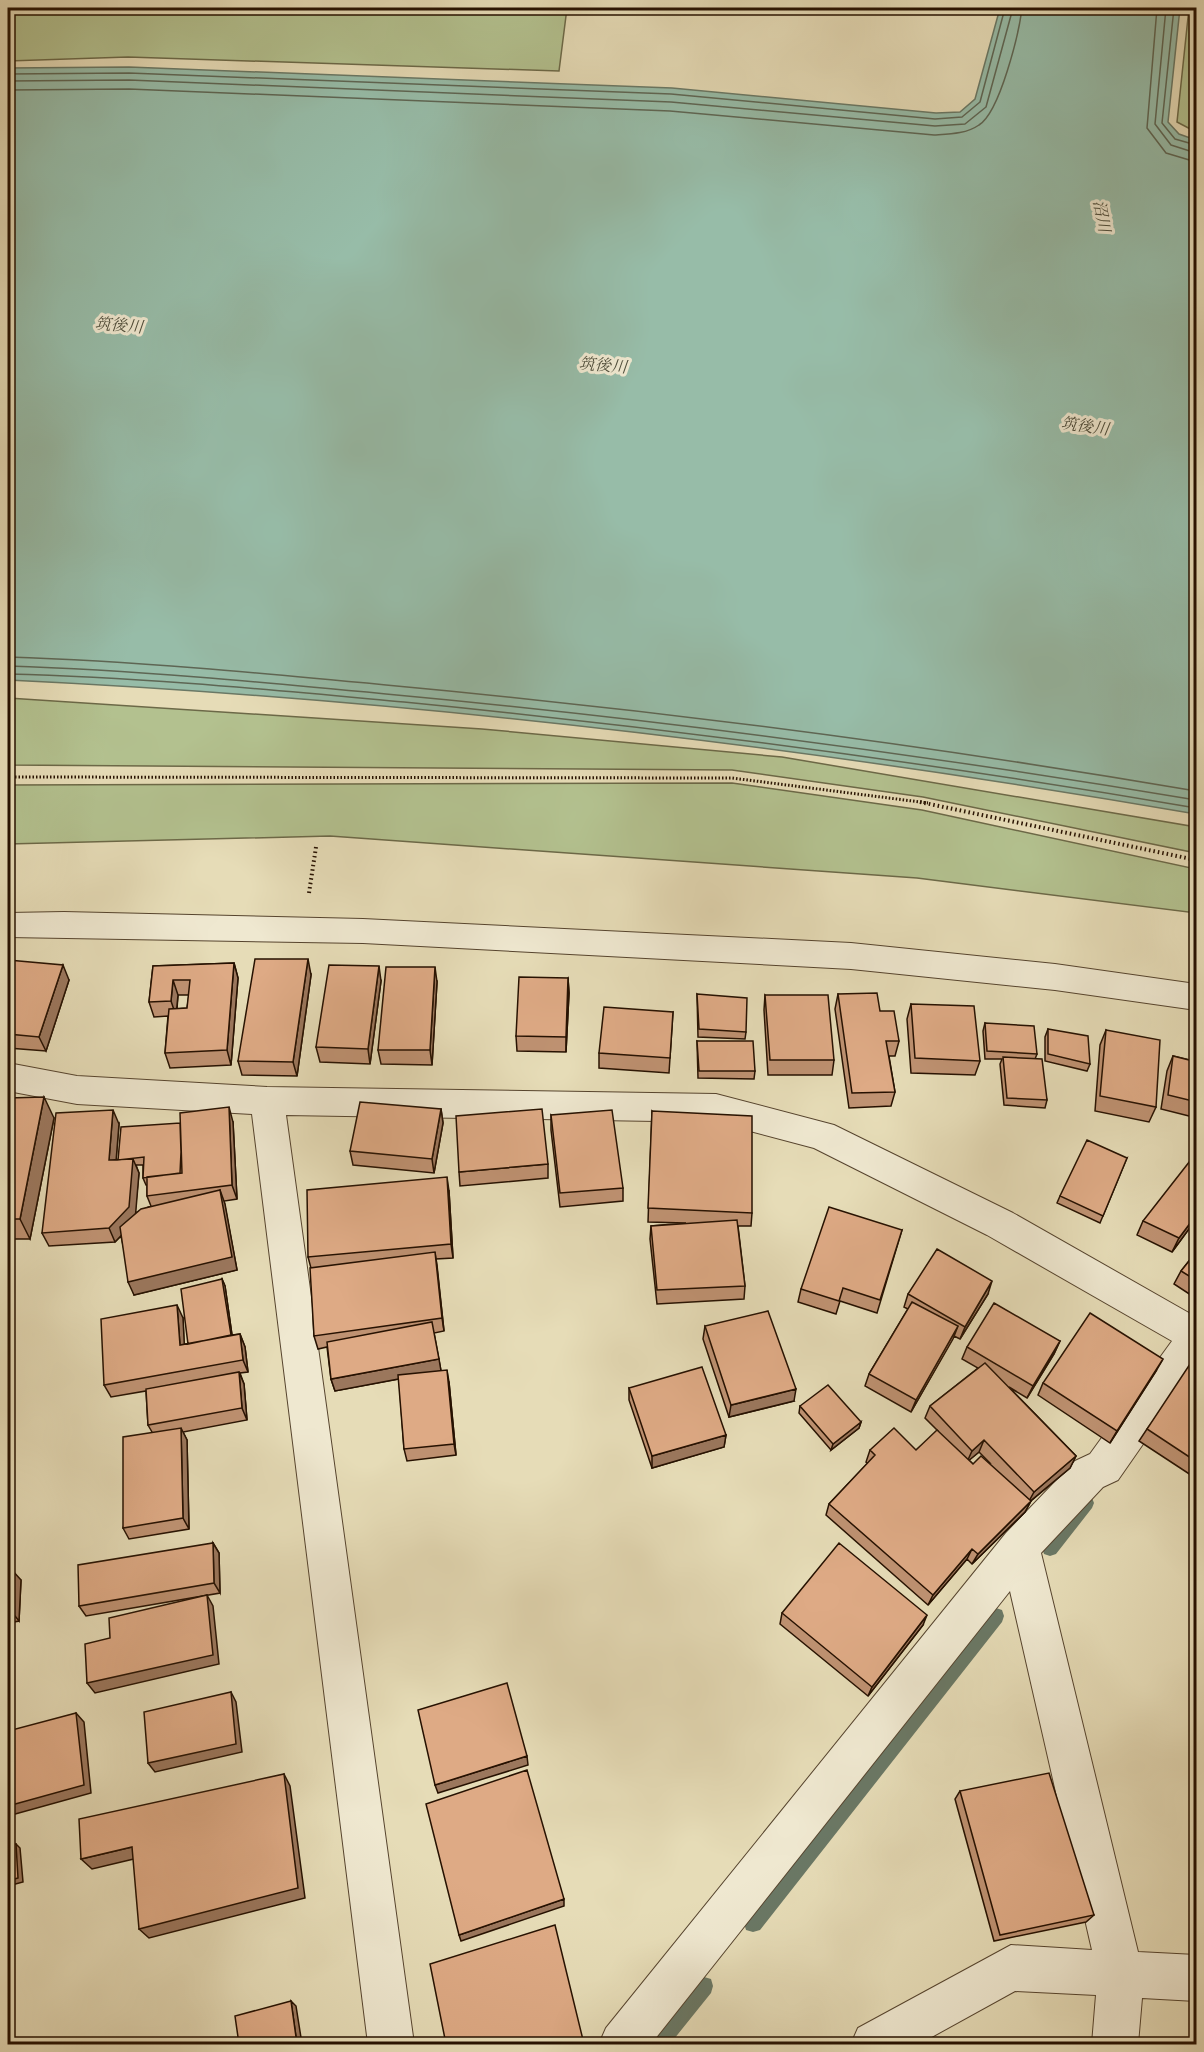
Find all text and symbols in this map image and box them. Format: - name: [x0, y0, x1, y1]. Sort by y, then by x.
- water label: 沼川: [1090, 198, 1115, 235]
- water label: 筑後川: [94, 313, 146, 337]
- water label: 筑後川: [578, 353, 630, 377]
- water label: 筑後川: [1060, 413, 1112, 439]

